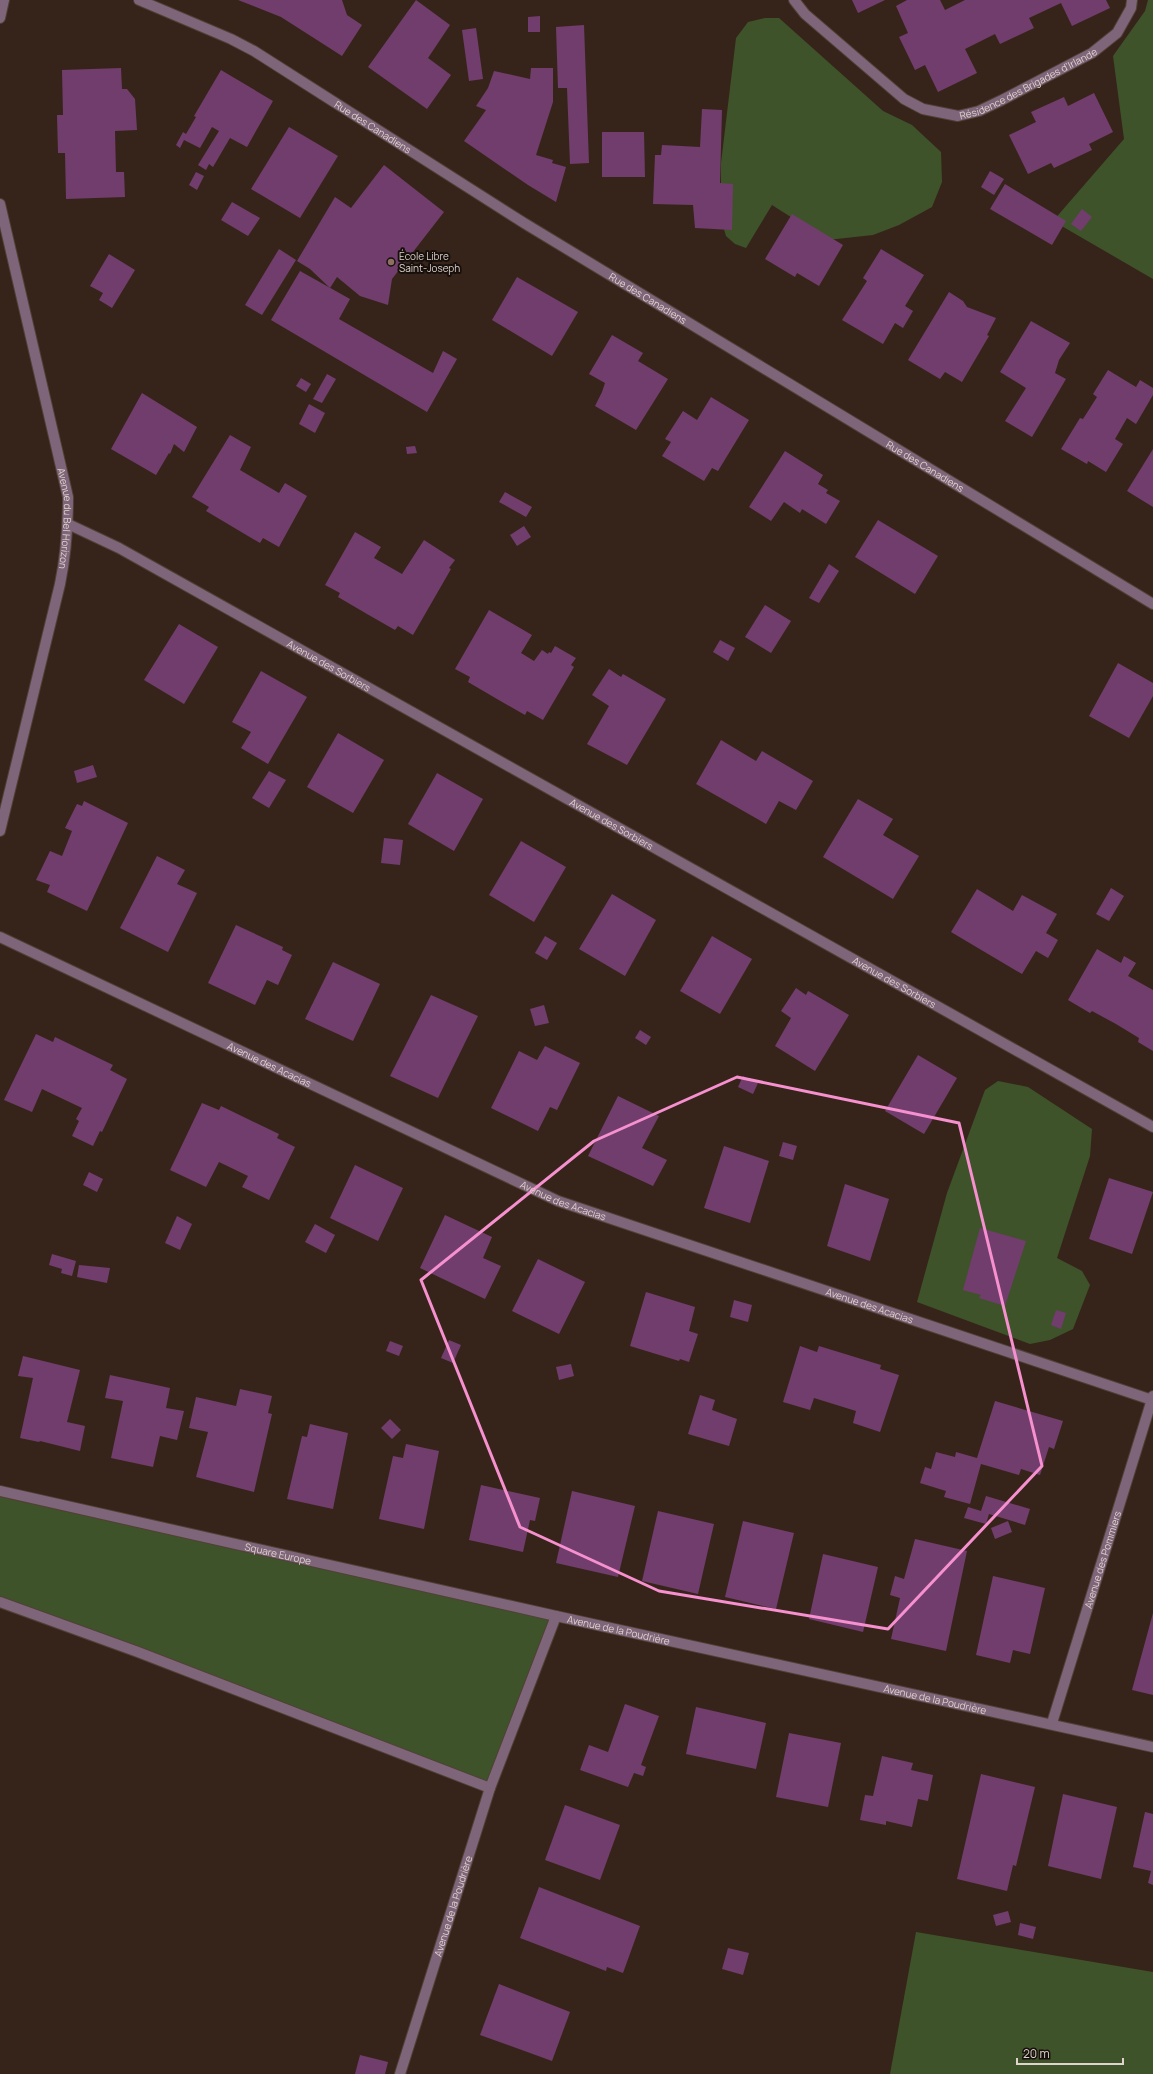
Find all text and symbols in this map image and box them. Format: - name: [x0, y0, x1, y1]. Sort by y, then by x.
- street label: Résidence des Brigades d'Irlande: [958, 44, 1100, 122]
- street label: Rue des Canadiens: [332, 97, 414, 157]
- place label: École Libre Saint-Joseph: [399, 249, 460, 275]
- marker: École Libre Saint-Joseph: [386, 257, 396, 267]
- street label: Rue des Canadiens: [606, 269, 690, 327]
- street label: Rue des Canadiens: [884, 437, 967, 495]
- street label: Avenue du Bel Horizon: [54, 466, 75, 570]
- street label: Avenue des Sorbiers: [285, 637, 373, 695]
- street label: Avenue des Sorbiers: [567, 795, 656, 853]
- street label: Avenue des Sorbiers: [850, 953, 939, 1011]
- street label: Avenue des Acacias: [225, 1039, 314, 1090]
- street label: Avenue des Acacias: [518, 1177, 608, 1224]
- street label: Avenue des Acacias: [824, 1284, 915, 1327]
- street label: Avenue des Pommiers: [1081, 1509, 1124, 1610]
- street label: Square Europe: [243, 1539, 313, 1568]
- street label: Avenue de la Poudrière: [566, 1612, 672, 1648]
- street label: Avenue de la Poudrière: [882, 1681, 988, 1717]
- street label: Avenue de la Poudrière: [430, 1854, 475, 1958]
- scale bar: [1017, 2040, 1123, 2066]
- text: 20 m: [1023, 2045, 1050, 2062]

